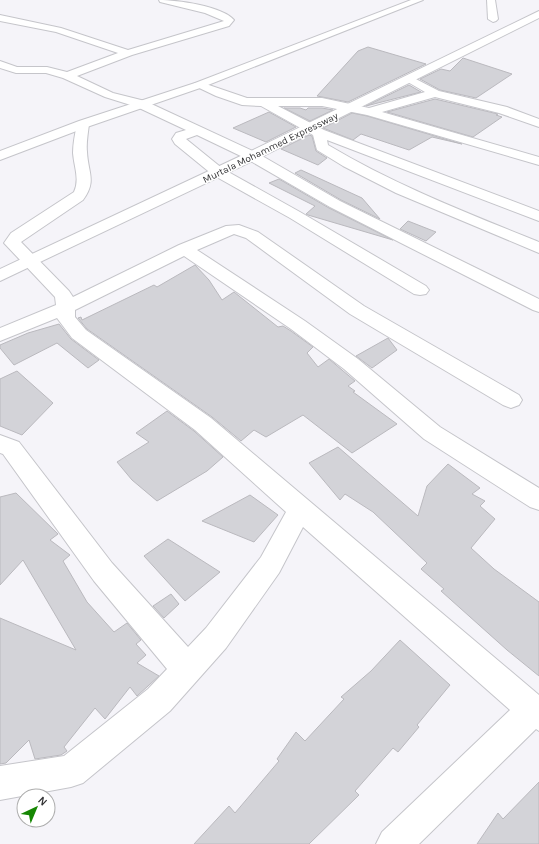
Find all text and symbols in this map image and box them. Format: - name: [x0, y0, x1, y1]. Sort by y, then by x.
- street label: Murtala Mohammed Expressway: [201, 110, 340, 186]
- north arrow: [16, 788, 56, 828]
- text: N: [35, 794, 50, 809]

